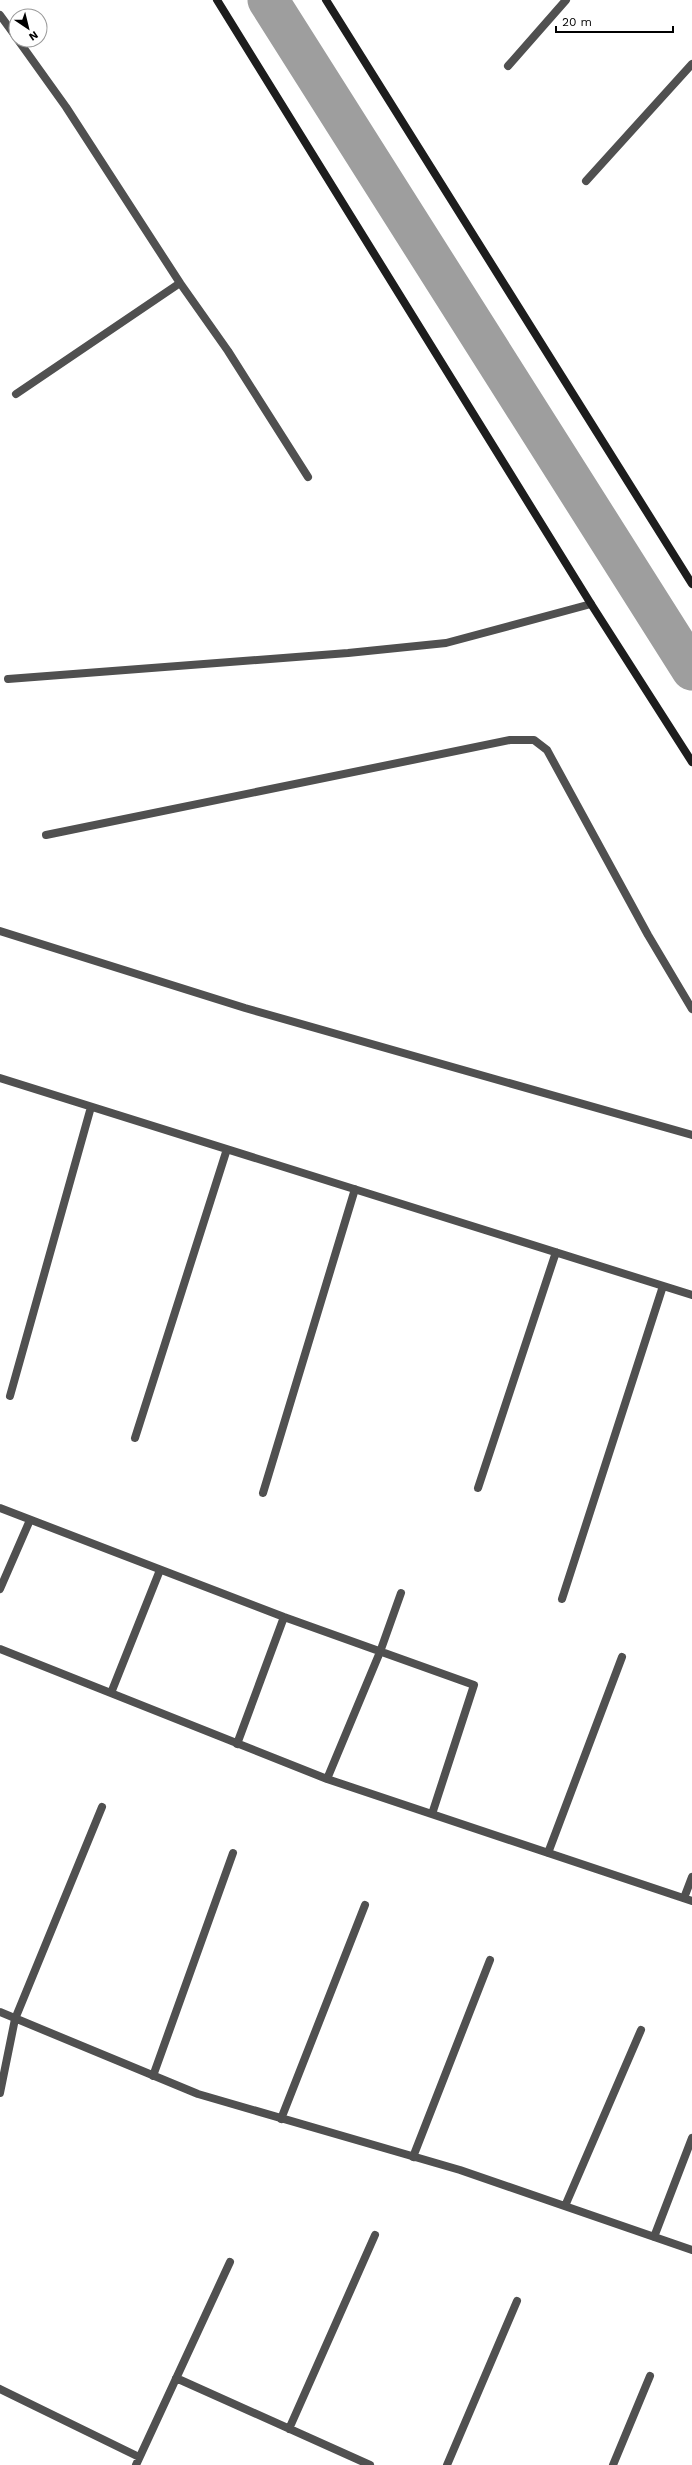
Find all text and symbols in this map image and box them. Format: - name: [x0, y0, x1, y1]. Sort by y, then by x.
- north arrow: [8, 8, 48, 48]
- scale bar: [556, 8, 673, 34]
- text: 20 m: [562, 15, 592, 29]
- text: N: [26, 28, 41, 43]

